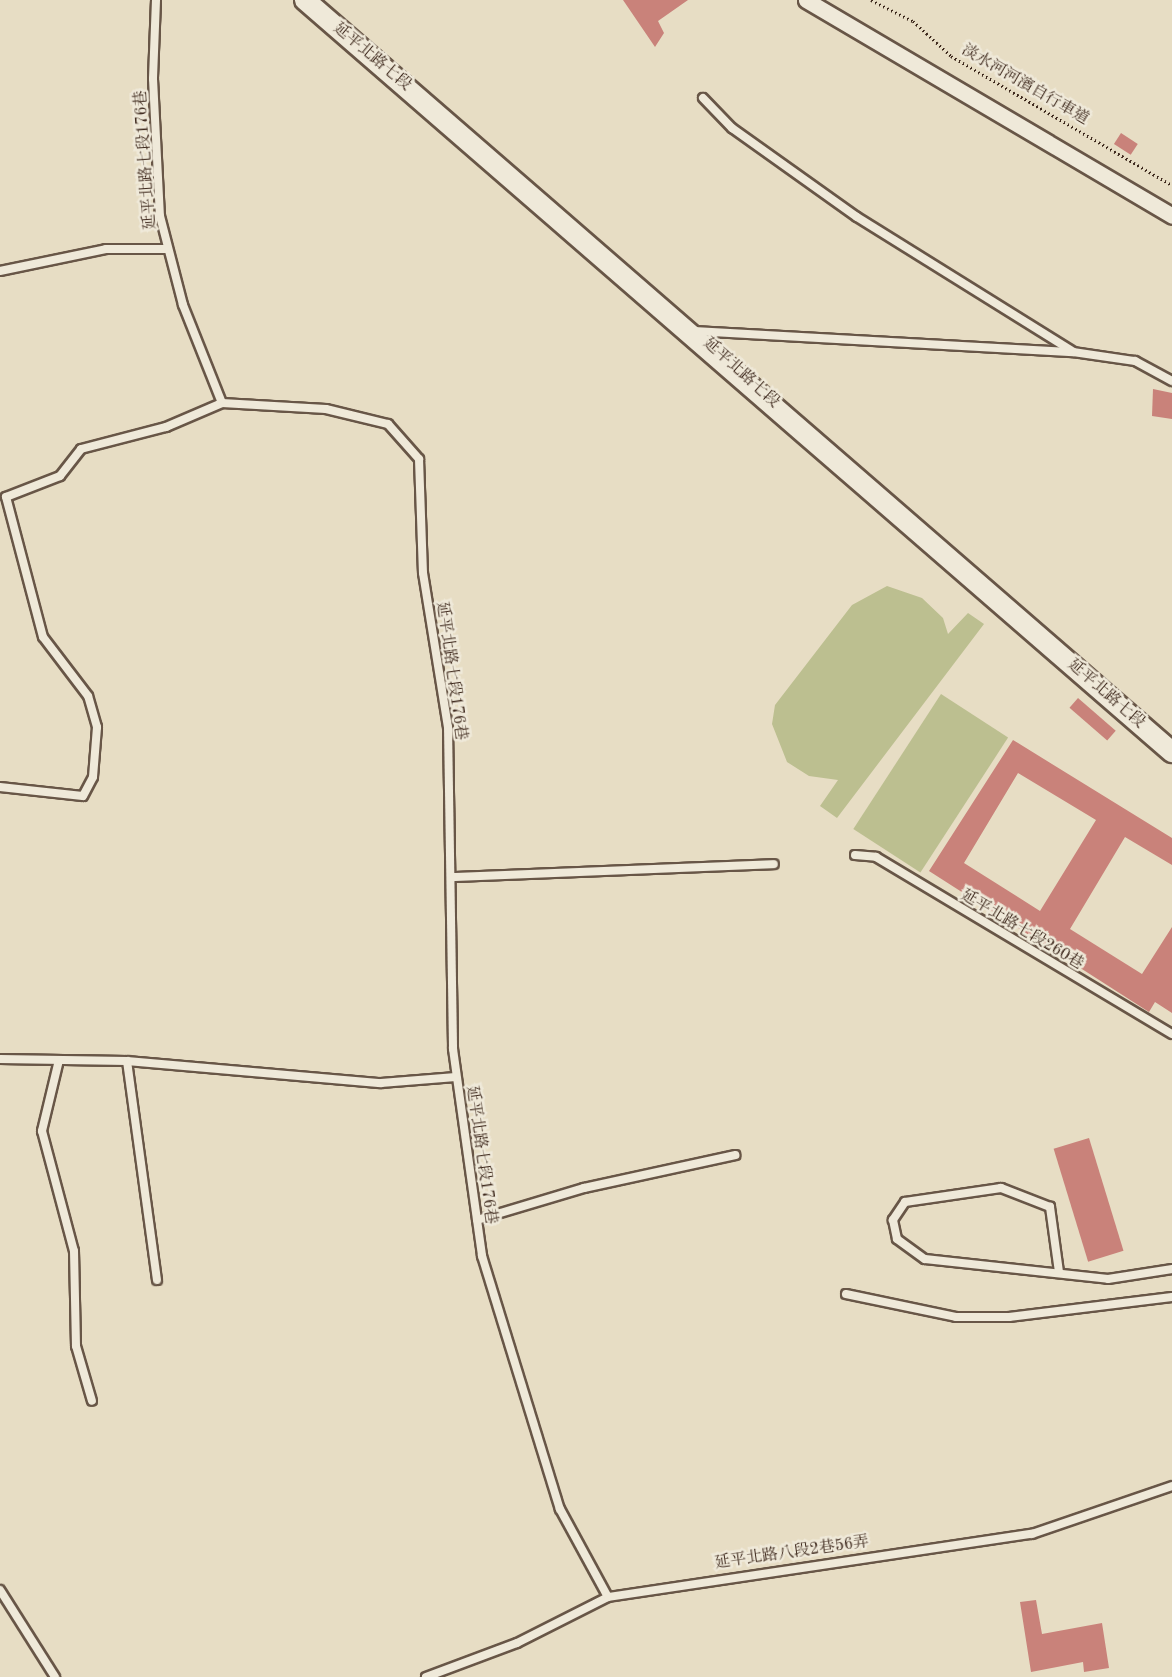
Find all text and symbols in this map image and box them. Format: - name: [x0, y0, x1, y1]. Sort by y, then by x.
- street label: 延平北路七段: [329, 19, 415, 95]
- street label: 淡水河河濱自行車道: [958, 41, 1092, 129]
- street label: 延平北路七段176巷: [132, 90, 160, 230]
- street label: 延平北路七段: [699, 334, 783, 412]
- street label: 延平北路七段176巷: [432, 600, 470, 742]
- street label: 延平北路七段: [1063, 655, 1149, 733]
- street label: 延平北路七段260巷: [957, 886, 1087, 974]
- street label: 延平北路七段176巷: [462, 1084, 500, 1226]
- street label: 延平北路八段2巷56弄: [714, 1533, 870, 1573]

